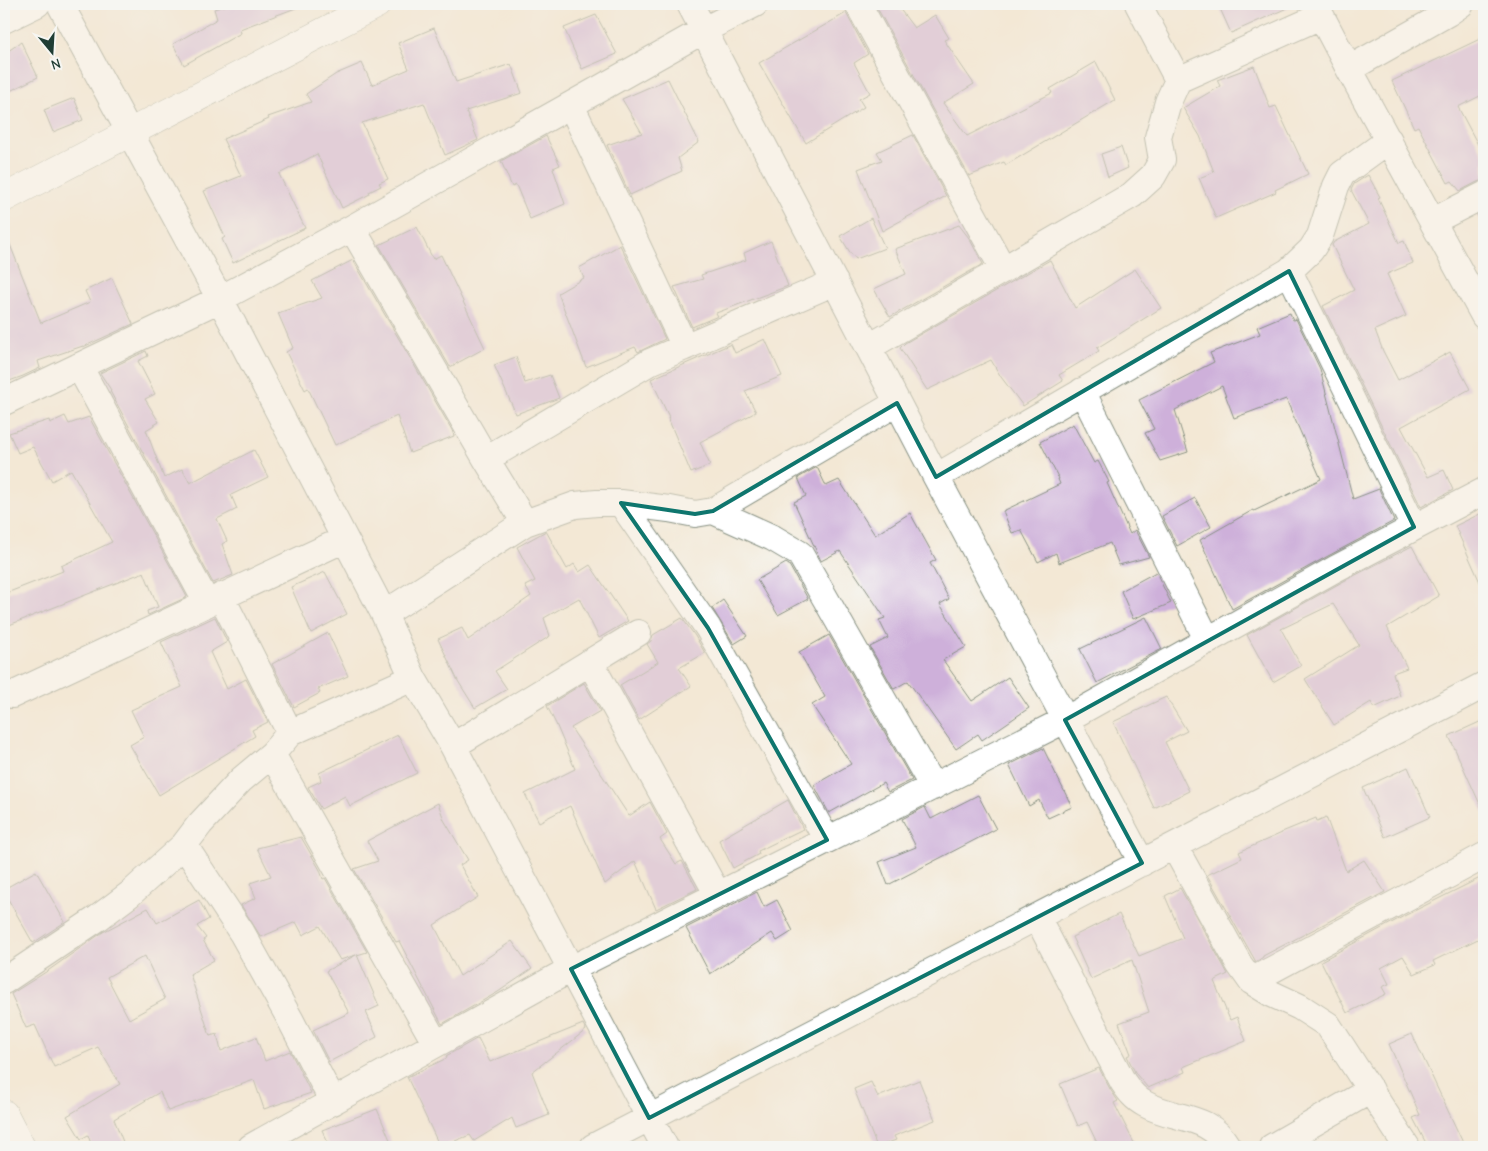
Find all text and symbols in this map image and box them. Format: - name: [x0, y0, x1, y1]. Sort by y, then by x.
- north arrow: [28, 28, 78, 78]
- text: N: [49, 54, 63, 73]

